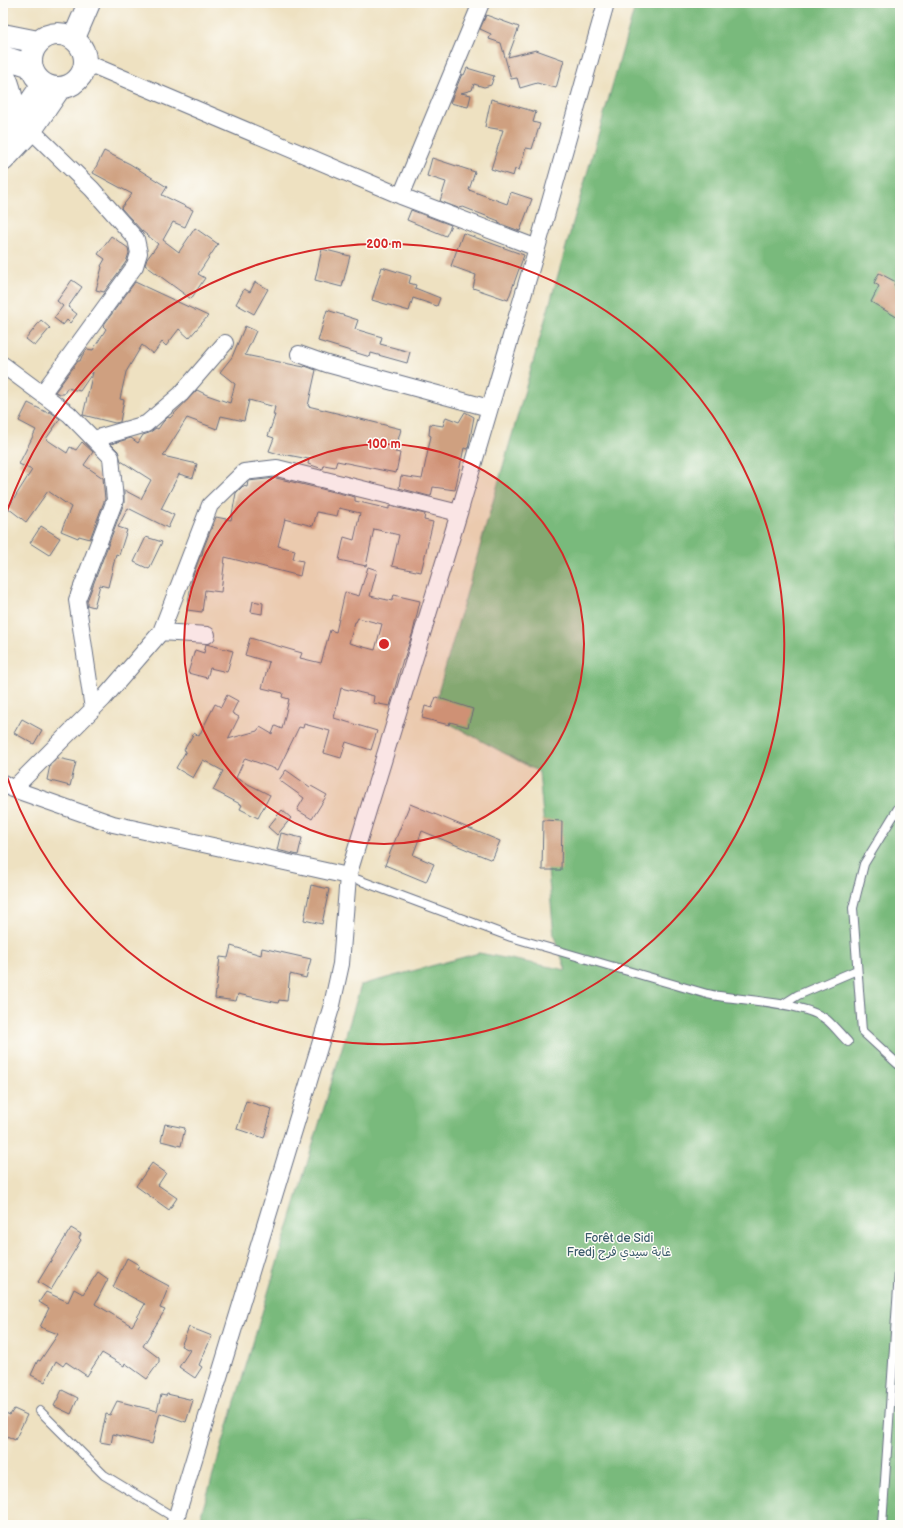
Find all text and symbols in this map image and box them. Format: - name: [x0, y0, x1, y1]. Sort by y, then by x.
- text: 200 m: [366, 237, 402, 252]
- text: 100 m: [367, 437, 401, 452]
- centre of rings: [377, 637, 391, 651]
- park label: Forêt de Sidi Fredj غابة سيدي فرج: [567, 1231, 671, 1261]

